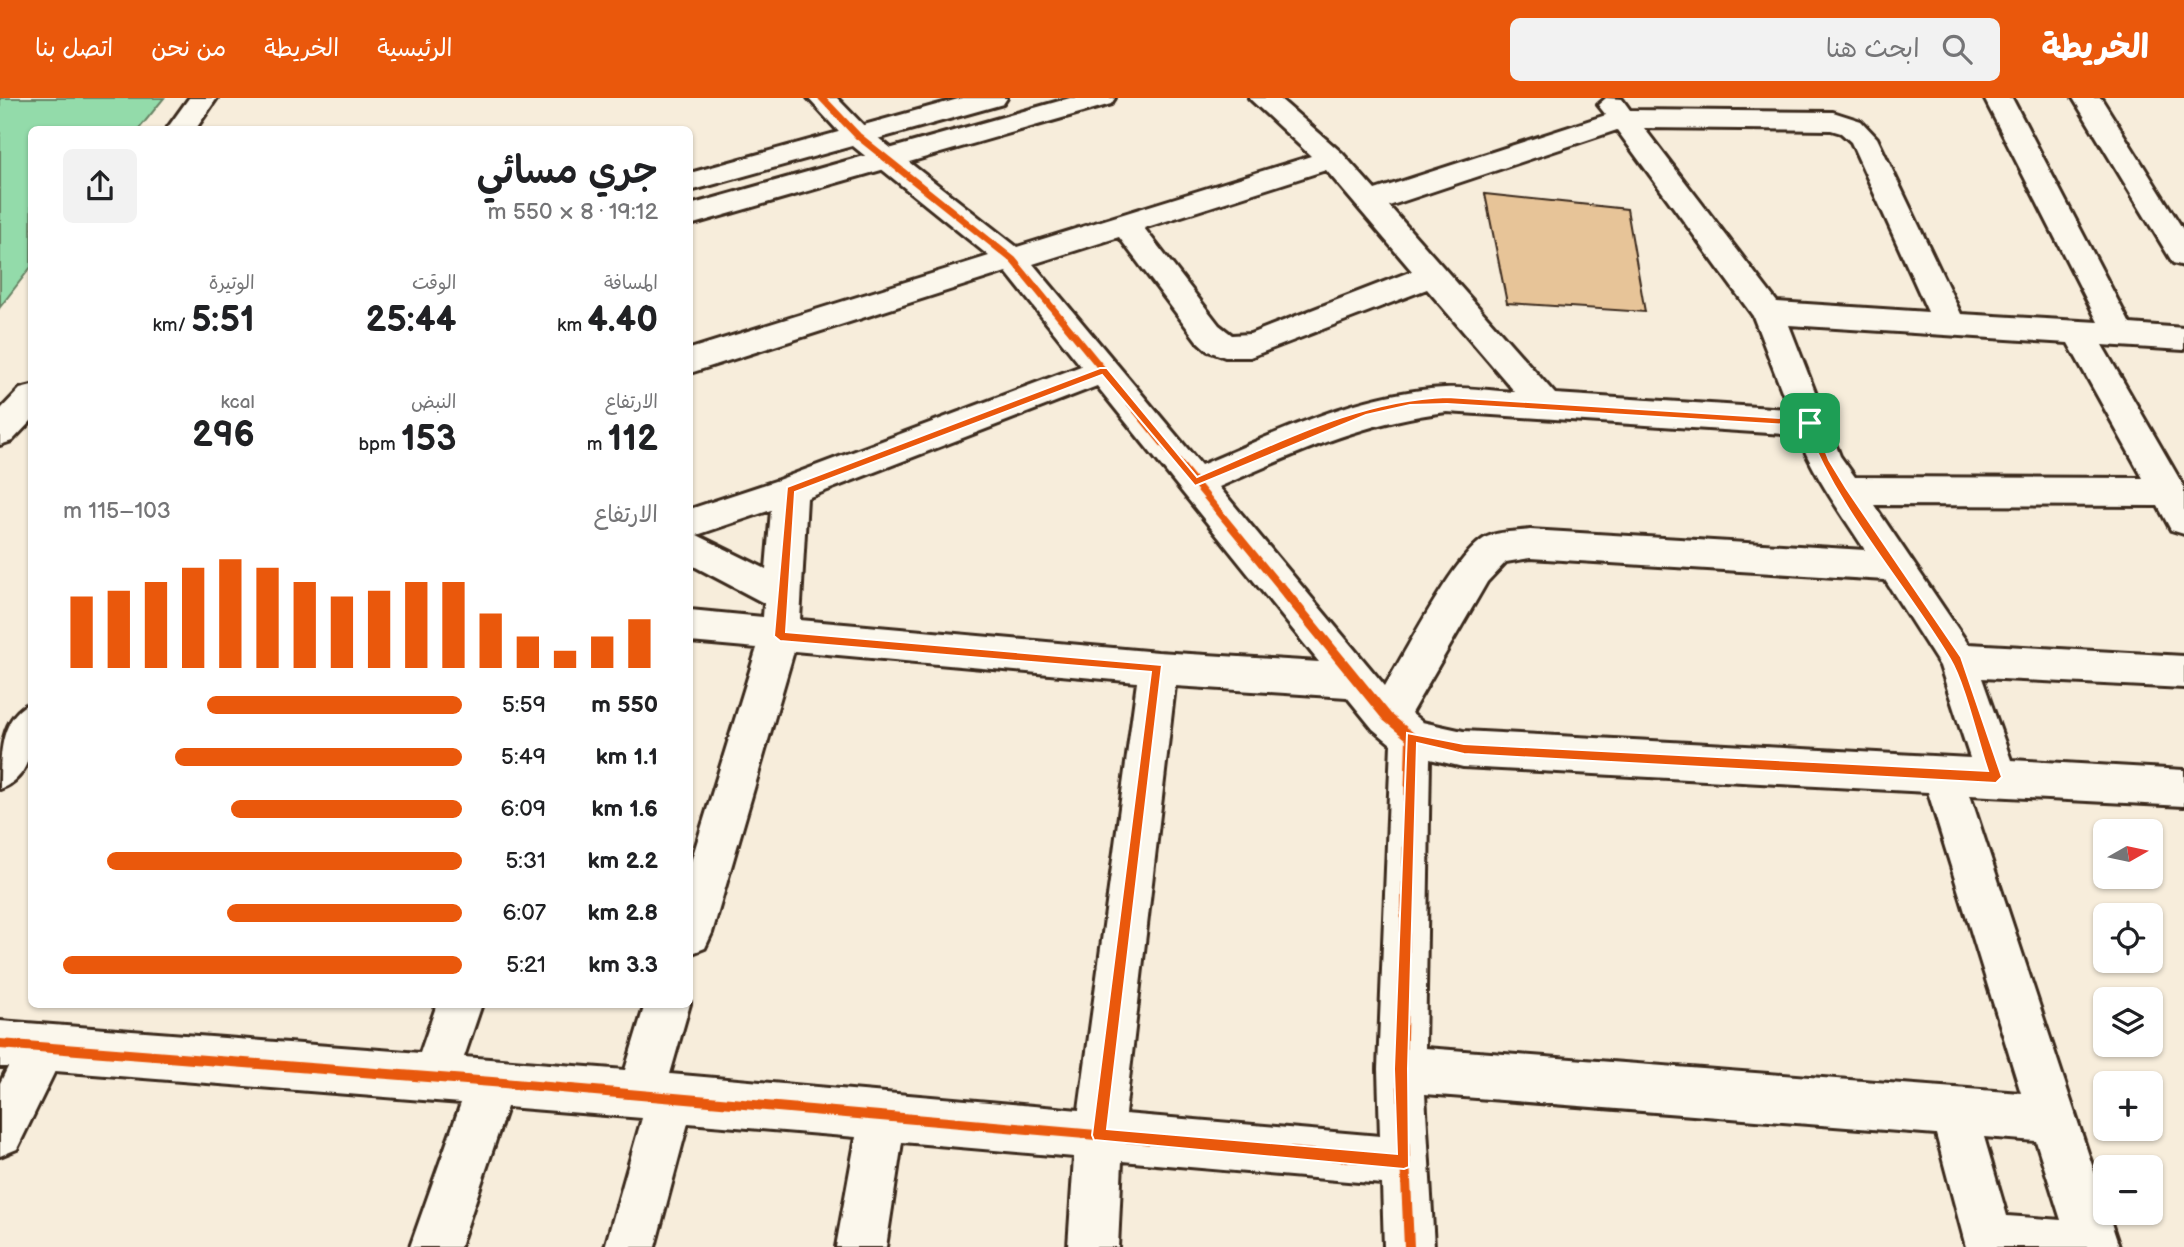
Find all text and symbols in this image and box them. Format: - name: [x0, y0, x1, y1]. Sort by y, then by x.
- search box: [1510, 18, 2000, 81]
- text: الخريطة: [2042, 28, 2149, 68]
- icon: search: [1938, 30, 1976, 68]
- text: اتصل بنا: [35, 34, 113, 63]
- text: من نحن: [151, 34, 226, 63]
- text: الخريطة: [264, 34, 339, 63]
- text: الرئيسية: [377, 34, 453, 63]
- text: ابحث هنا: [1826, 34, 1920, 65]
- button: share: [63, 149, 137, 223]
- text: جري مسائي: [477, 149, 658, 194]
- text: 19:12 · 8 × 550 m: [487, 198, 658, 226]
- text: الوتيرة: [209, 272, 255, 295]
- text: الوقت: [412, 272, 456, 295]
- text: المسافة: [604, 272, 658, 295]
- text: 5:51: [191, 299, 255, 342]
- text: 25:44: [366, 299, 456, 342]
- text: 4.40: [587, 299, 658, 342]
- text: /km: [152, 314, 191, 337]
- text: km: [557, 314, 587, 337]
- text: kcal: [221, 391, 255, 414]
- text: النبض: [411, 391, 456, 414]
- text: الارتفاع: [605, 391, 658, 414]
- pin: [1780, 393, 1840, 453]
- icon: arrive: [1791, 404, 1829, 442]
- text: 296: [192, 414, 255, 457]
- text: 153: [401, 418, 456, 461]
- text: 112: [608, 418, 658, 461]
- text: bpm: [358, 433, 401, 456]
- text: m: [587, 433, 608, 456]
- text: 103–115 m: [63, 497, 171, 525]
- text: الارتفاع: [594, 501, 658, 529]
- text: 5:59: [502, 691, 546, 719]
- text: 550 m: [591, 691, 658, 719]
- text: 5:49: [501, 743, 546, 771]
- text: 1.1 km: [596, 743, 658, 771]
- text: 6:09: [500, 795, 546, 823]
- text: 1.6 km: [591, 795, 658, 823]
- north arrow: [2093, 819, 2163, 889]
- map controls: [2093, 819, 2163, 1225]
- text: 5:31: [505, 847, 546, 875]
- text: 2.2 km: [587, 847, 658, 875]
- text: 6:07: [502, 899, 546, 927]
- text: 2.8 km: [587, 899, 658, 927]
- button: locate: [2093, 903, 2163, 973]
- text: 5:21: [506, 951, 546, 979]
- text: 3.3 km: [588, 951, 658, 979]
- button: layers: [2093, 987, 2163, 1057]
- button: +: [2093, 1071, 2163, 1141]
- button: −: [2093, 1155, 2163, 1225]

